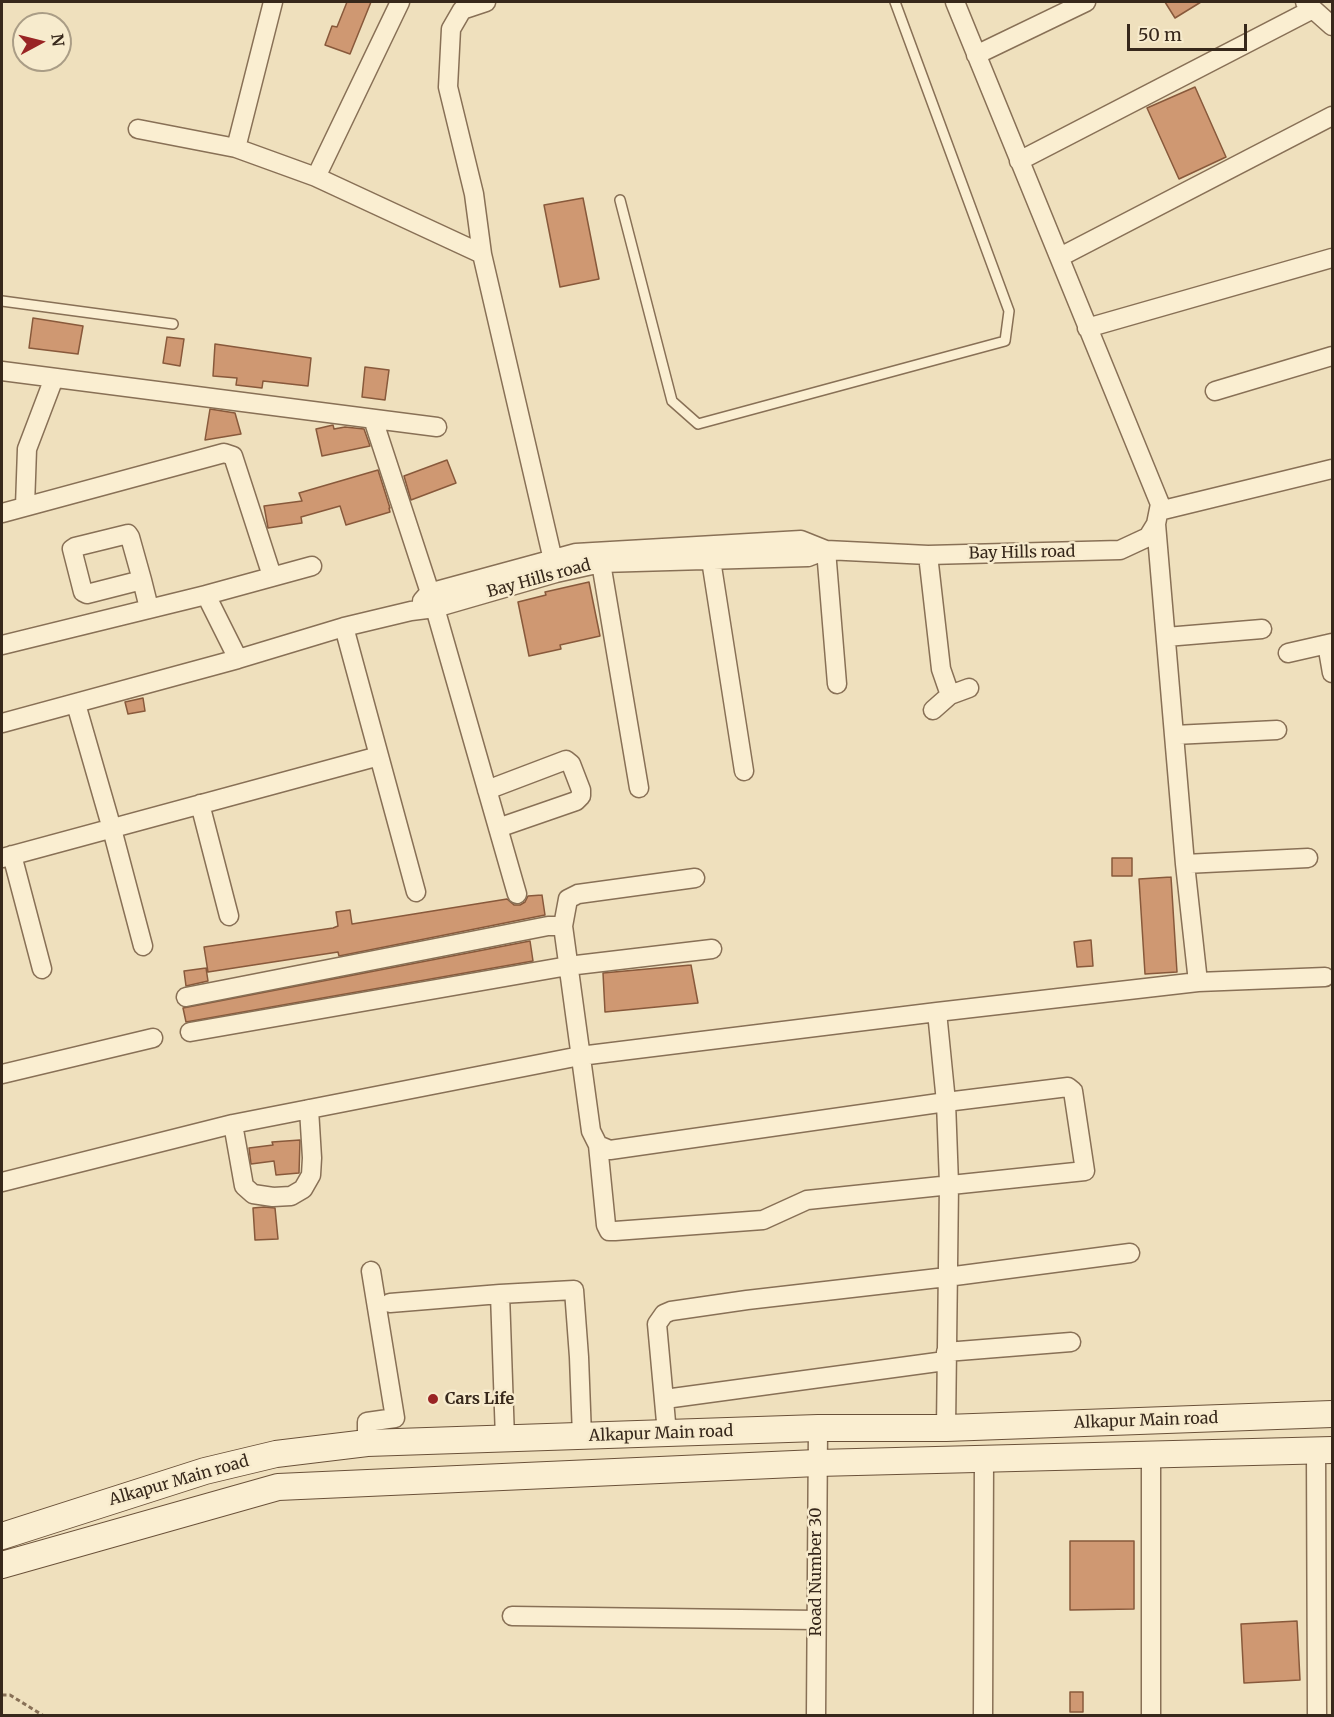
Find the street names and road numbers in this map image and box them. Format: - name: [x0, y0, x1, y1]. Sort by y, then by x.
- street label: Bay Hills road: [969, 542, 1075, 564]
- street label: Bay Hills road: [485, 556, 593, 602]
- street label: Alkapur Main road: [1073, 1409, 1219, 1433]
- street label: Alkapur Main road: [588, 1422, 734, 1446]
- street label: Alkapur Main road: [107, 1452, 251, 1510]
- street label: Road Number 30: [806, 1507, 826, 1637]

